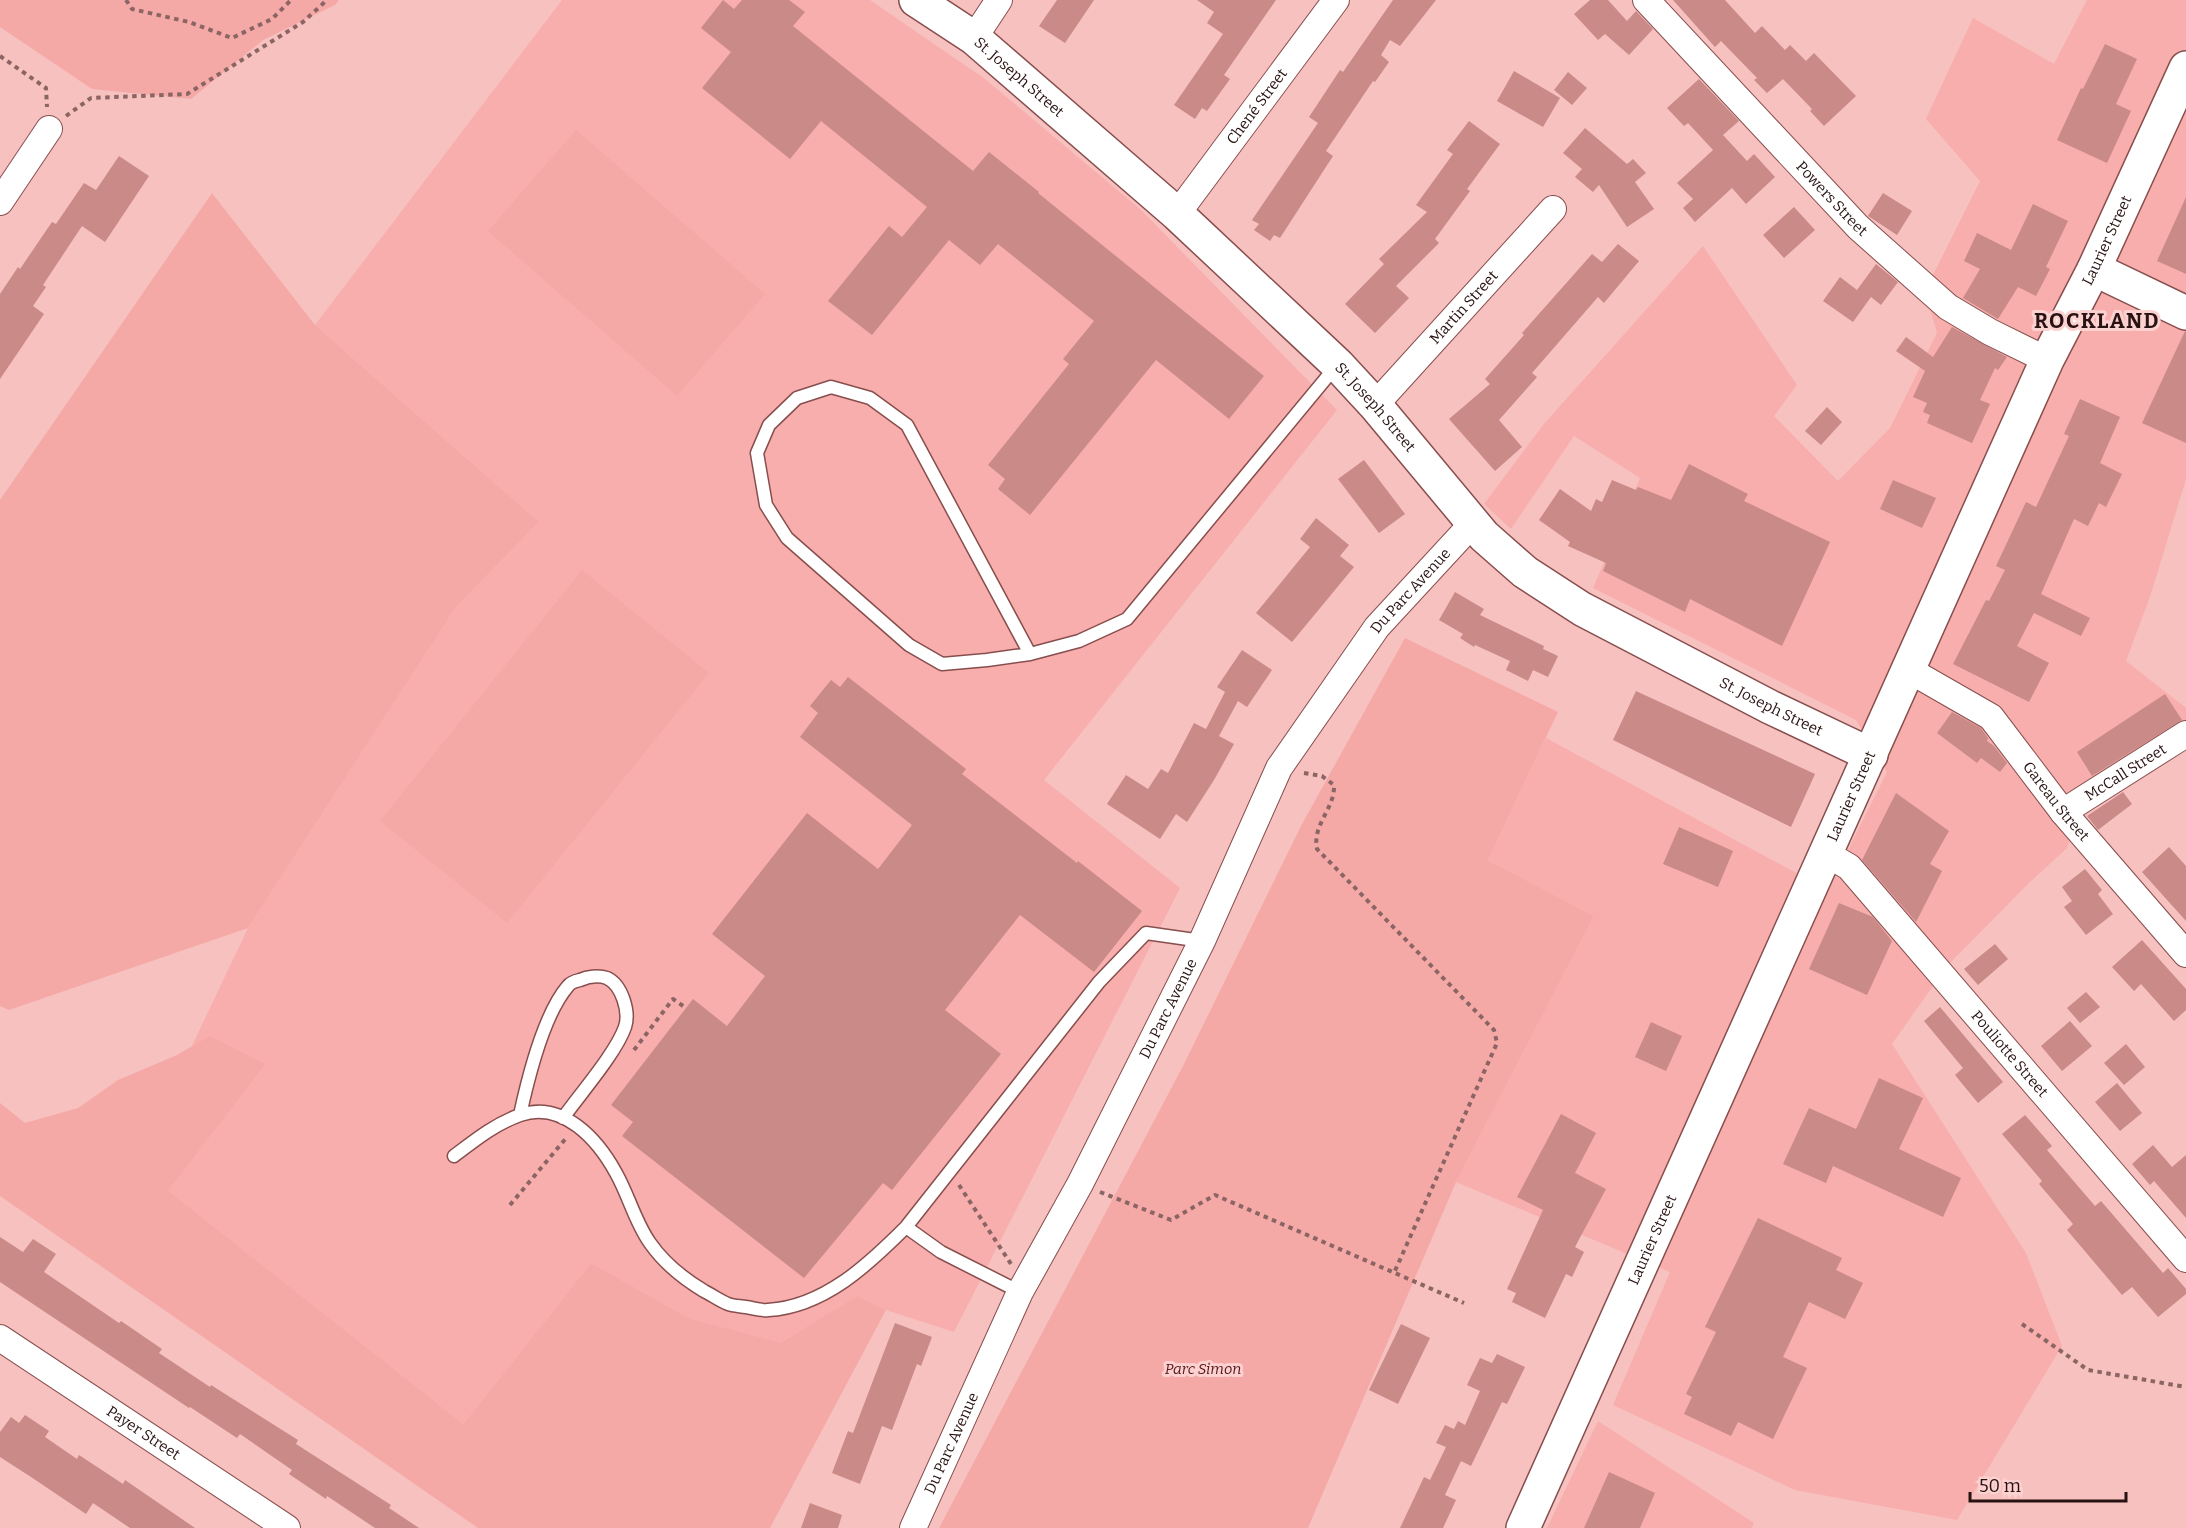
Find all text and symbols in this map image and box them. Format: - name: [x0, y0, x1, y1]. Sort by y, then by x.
- street label: St. Joseph Street: [971, 33, 1068, 121]
- street label: Chené Street: [1223, 65, 1291, 148]
- street label: Powers Street: [1792, 158, 1871, 240]
- street label: Laurier Street: [2078, 192, 2136, 288]
- street label: Martin Street: [1426, 266, 1502, 348]
- district label: ROCKLAND: [2034, 308, 2160, 334]
- street label: St. Joseph Street: [1331, 359, 1420, 456]
- street label: Du Parc Avenue: [1367, 544, 1454, 637]
- street label: St. Joseph Street: [1716, 673, 1826, 740]
- street label: McCall Street: [2082, 740, 2170, 805]
- street label: Laurier Street: [1823, 748, 1880, 844]
- street label: Gareau Street: [2019, 758, 2093, 845]
- street label: Du Parc Avenue: [1135, 956, 1201, 1062]
- street label: Pouliotte Street: [1967, 1007, 2052, 1101]
- street label: Laurier Street: [1624, 1191, 1681, 1288]
- park label: Parc Simon: [1165, 1360, 1241, 1378]
- street label: Du Parc Avenue: [921, 1390, 982, 1497]
- street label: Payer Street: [103, 1402, 184, 1464]
- scale bar: [1970, 1465, 2126, 1503]
- text: 50 m: [1979, 1475, 2021, 1497]

